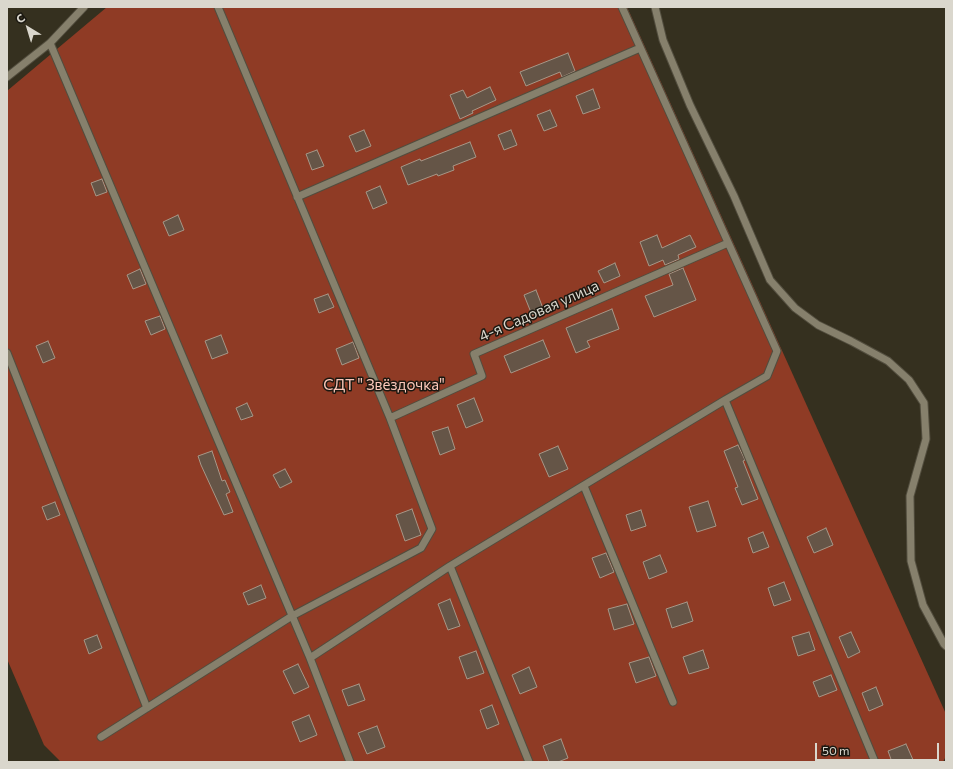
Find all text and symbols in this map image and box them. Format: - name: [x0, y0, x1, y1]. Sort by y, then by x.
- north arrow: [8, 8, 48, 48]
- text: С: [13, 11, 27, 26]
- street label: 4-я Садовая улица: [476, 276, 602, 346]
- park label: СДТ " Звёздочка": [323, 376, 445, 394]
- scale bar: [817, 735, 941, 761]
- text: 50 m: [822, 743, 850, 757]

